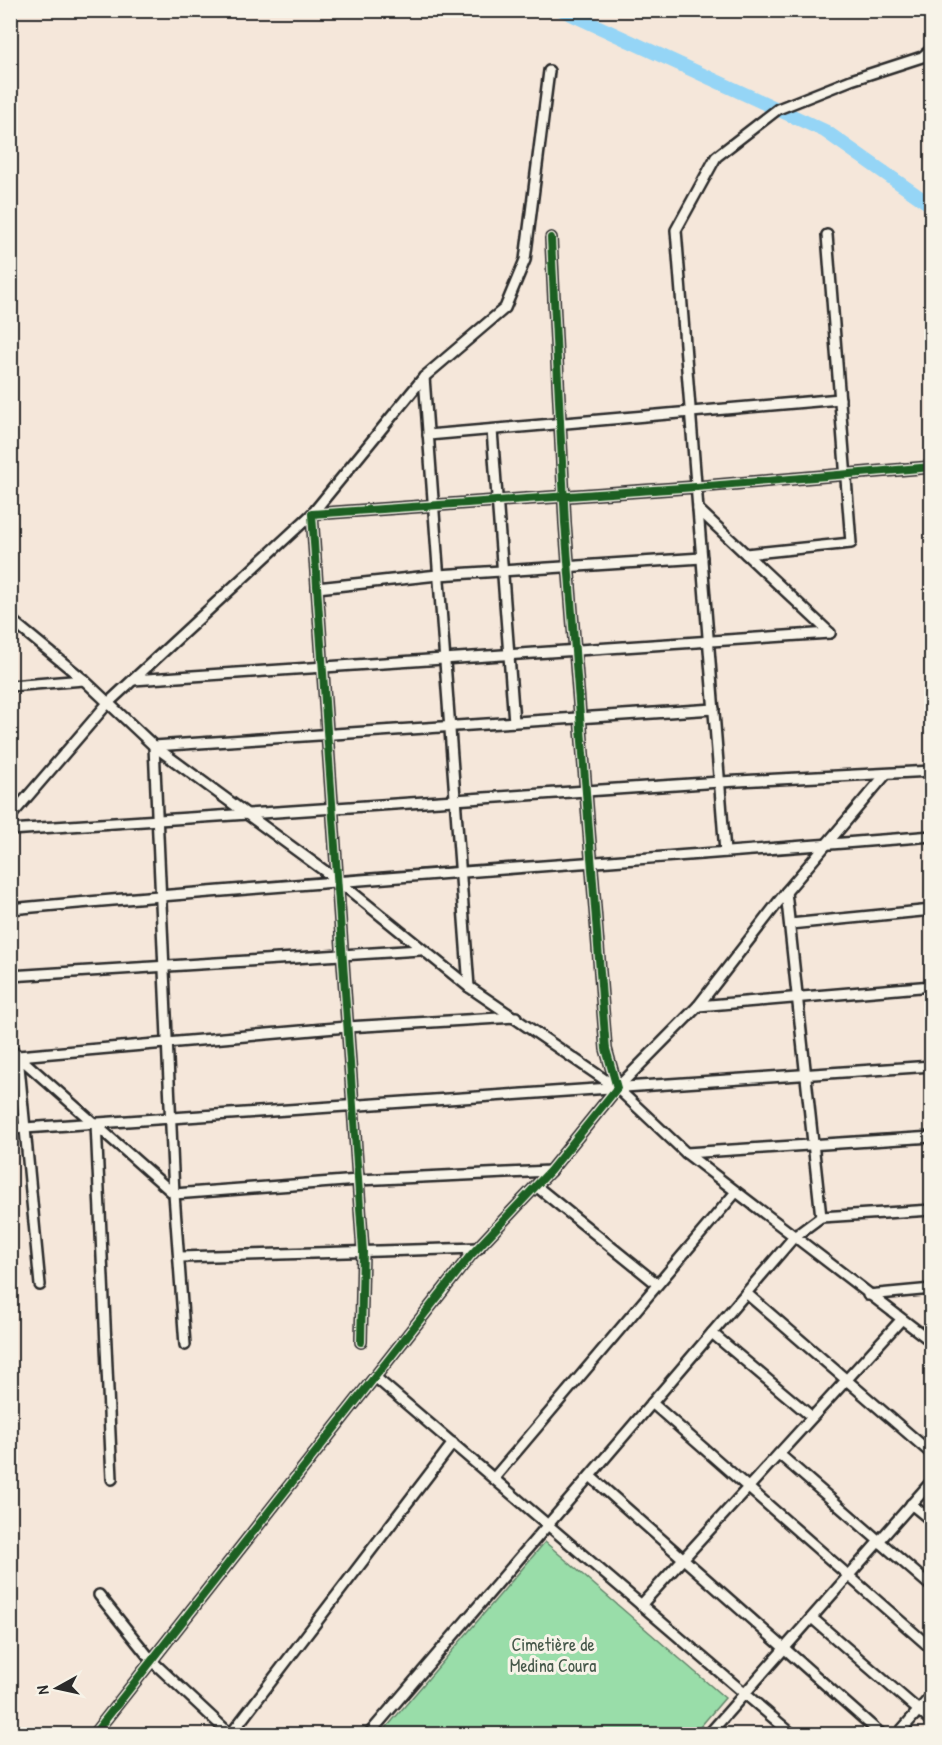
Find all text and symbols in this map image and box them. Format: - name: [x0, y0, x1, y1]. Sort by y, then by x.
- park label: Cimetière de Medina Coura: [510, 1632, 596, 1678]
- north arrow: [27, 1658, 87, 1718]
- text: N: [31, 1684, 54, 1696]

